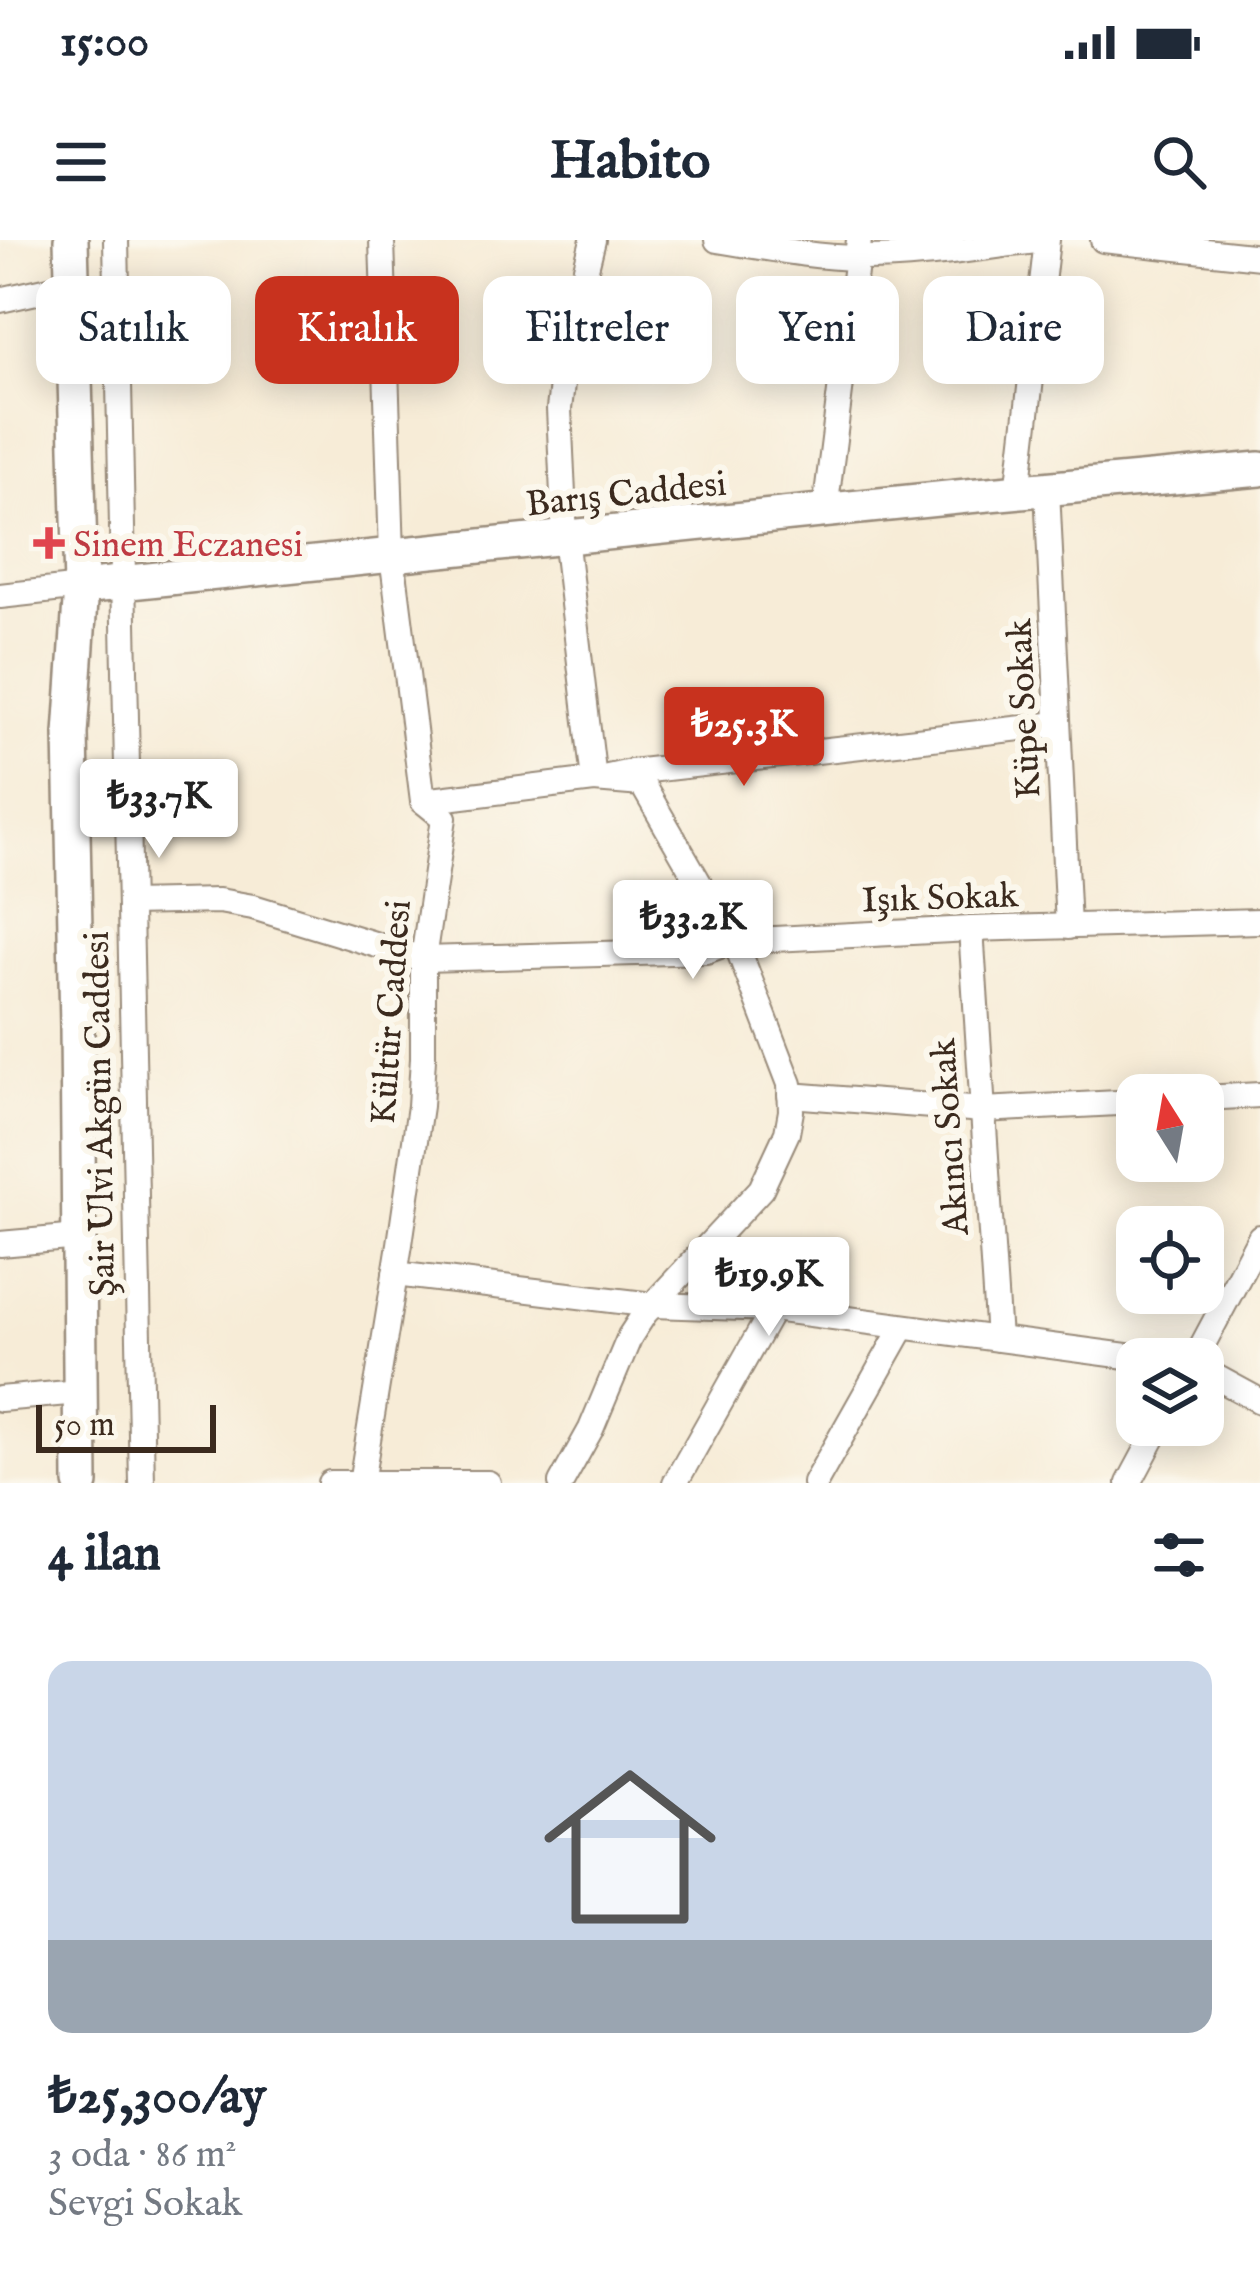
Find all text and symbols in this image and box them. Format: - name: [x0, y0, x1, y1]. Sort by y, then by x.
- text: 15:00: [60, 14, 149, 71]
- text: Habito: [550, 128, 710, 197]
- icon: menu: [48, 129, 114, 195]
- icon: search: [1146, 129, 1212, 195]
- chip: Satılık: [36, 276, 231, 384]
- chip: Kiralık: [255, 276, 459, 384]
- chip: Filtreler: [483, 276, 712, 384]
- chip: Yeni: [736, 276, 899, 384]
- chip: Daire: [923, 276, 1104, 384]
- street label: Barış Caddesi: [524, 462, 729, 528]
- place label: Sinem Eczanesi: [73, 523, 303, 569]
- marker: Sinem Eczanesi: [36, 530, 62, 556]
- street label: Küpe Sokak: [997, 617, 1053, 800]
- pin: ₺25.3K: [646, 687, 842, 789]
- text: ₺25.3K: [691, 701, 797, 750]
- pin: ₺33.7K: [61, 759, 257, 861]
- text: ₺33.7K: [107, 773, 211, 822]
- street label: Işık Sokak: [861, 873, 1020, 925]
- pin: ₺33.2K: [595, 880, 791, 982]
- text: ₺33.2K: [640, 894, 746, 943]
- street label: Kültür Caddesi: [361, 898, 423, 1126]
- street label: Şair Ulvi Akgün Caddesi: [75, 931, 127, 1297]
- street label: Akıncı Sokak: [921, 1036, 981, 1238]
- north arrow: [1116, 1074, 1224, 1182]
- map controls: [1116, 1074, 1224, 1446]
- button: locate: [1116, 1206, 1224, 1314]
- pin: ₺19.9K: [671, 1237, 867, 1339]
- text: ₺19.9K: [715, 1251, 823, 1300]
- button: layers: [1116, 1338, 1224, 1446]
- scale bar: [36, 1399, 216, 1452]
- text: 50 m: [54, 1405, 115, 1447]
- icon: filters: [1146, 1522, 1212, 1588]
- text: 4 ilan: [48, 1523, 161, 1588]
- icon: home: [522, 1739, 738, 1955]
- text: ₺25,300/ay: [48, 2066, 266, 2131]
- text: 3 oda · 86 m²: [48, 2131, 237, 2180]
- text: Sevgi Sokak: [48, 2180, 242, 2229]

